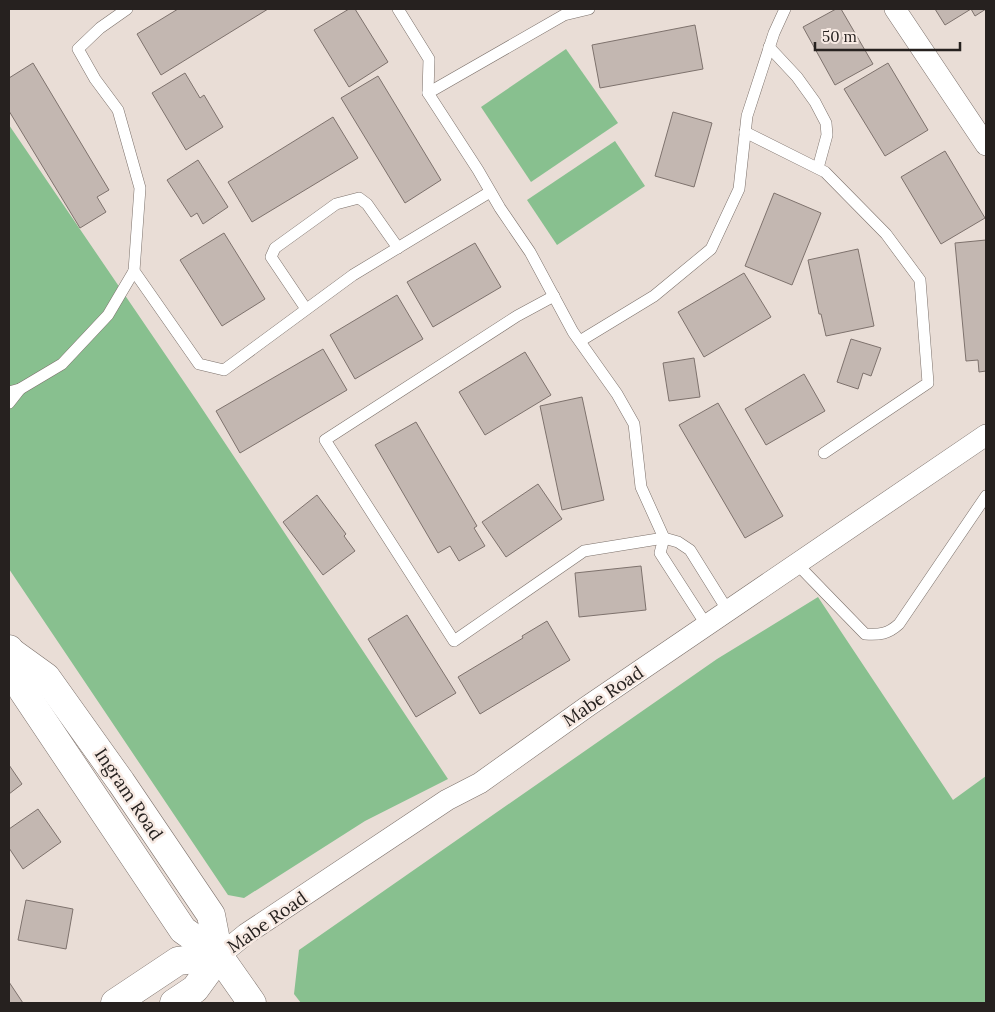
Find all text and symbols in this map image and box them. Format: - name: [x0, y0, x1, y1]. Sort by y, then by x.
- scale bar: [815, 20, 960, 52]
- text: 50 m: [822, 27, 857, 46]
- street label: Mabe Road: [558, 660, 648, 731]
- street label: Ingram Road: [90, 744, 168, 845]
- street label: Mabe Road: [222, 886, 312, 958]

